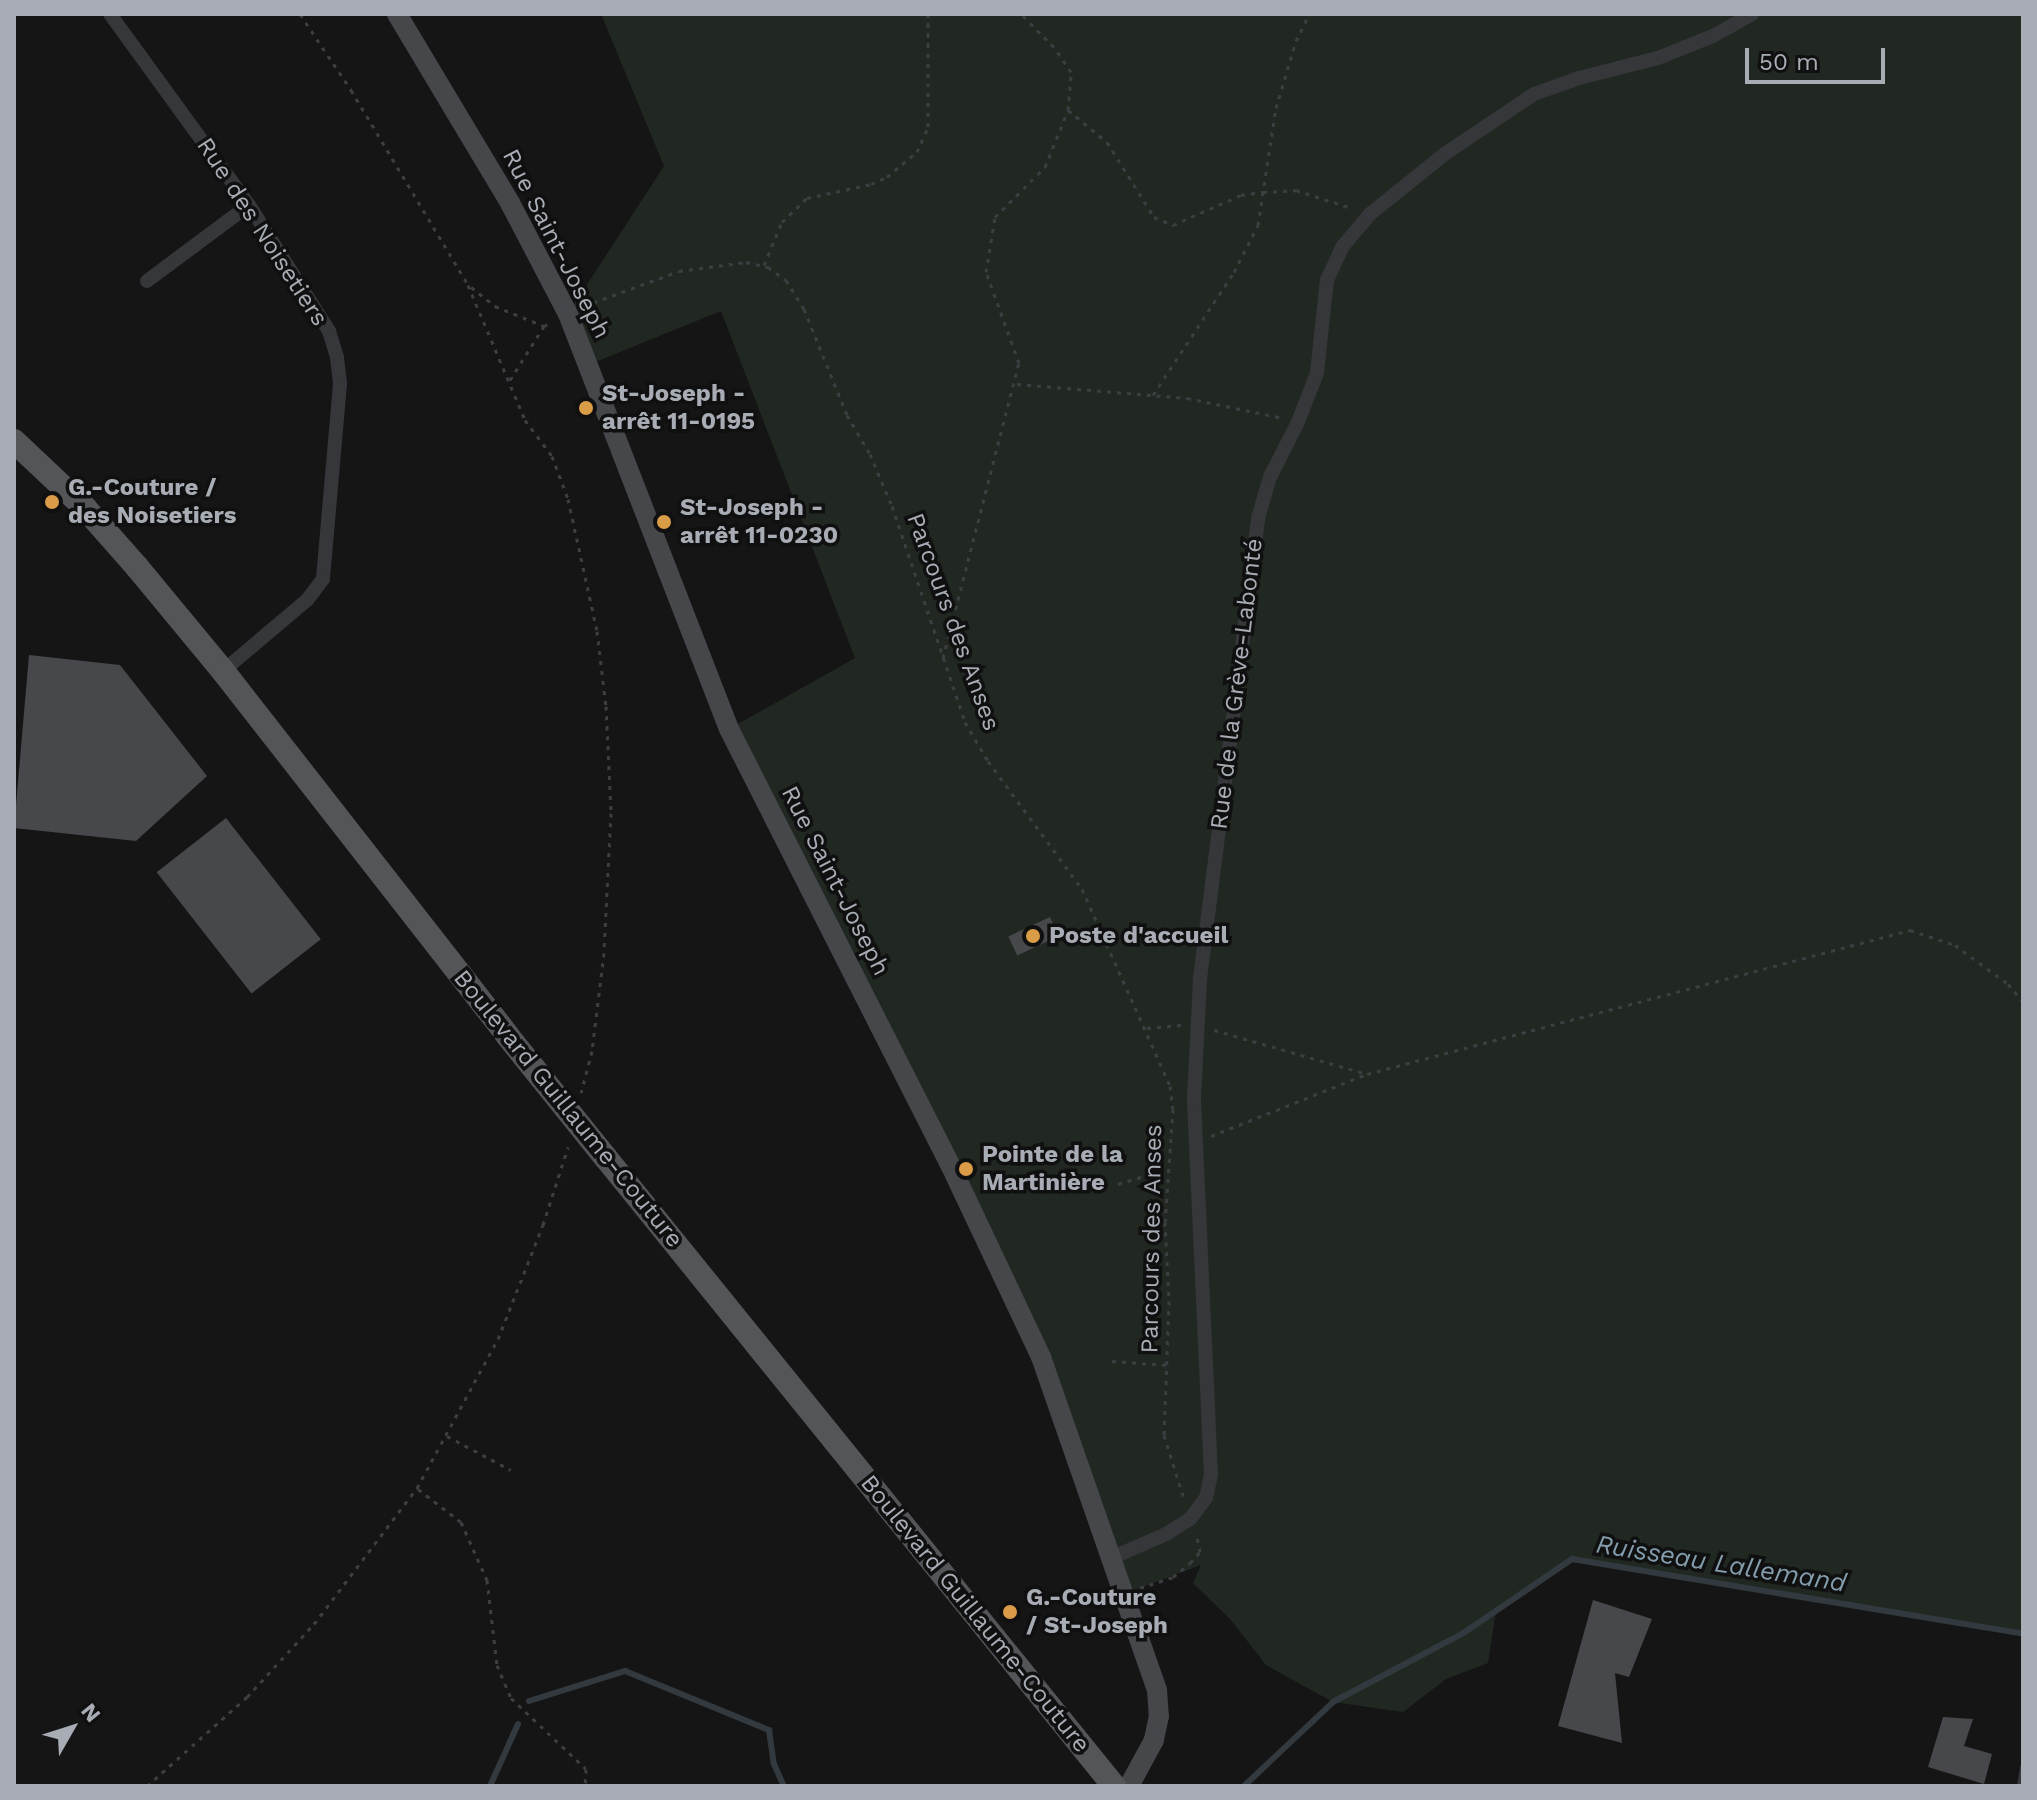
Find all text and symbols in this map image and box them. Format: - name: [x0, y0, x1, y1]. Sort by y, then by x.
- scale bar: [1749, 32, 1889, 82]
- text: 50 m: [1759, 48, 1819, 76]
- street label: Rue des Noisetiers: [190, 132, 334, 332]
- street label: Rue Saint-Joseph: [496, 145, 616, 343]
- place label: St-Joseph - arrêt 11-0195: [602, 380, 755, 436]
- marker: St-Joseph - arrêt 11-0195: [577, 399, 595, 417]
- place label: G.-Couture / des Noisetiers: [68, 474, 236, 530]
- marker: G.-Couture / des Noisetiers: [43, 493, 61, 511]
- place label: St-Joseph - arrêt 11-0230: [680, 494, 838, 550]
- street label: Parcours des Anses: [900, 509, 1006, 735]
- marker: St-Joseph - arrêt 11-0230: [655, 513, 673, 531]
- street label: Rue de la Grève-Labonté: [1205, 537, 1269, 831]
- street label: Rue Saint-Joseph: [775, 782, 895, 980]
- place label: Poste d'accueil: [1049, 922, 1228, 950]
- marker: Poste d'accueil: [1024, 927, 1042, 945]
- street label: Boulevard Guillaume-Couture: [447, 965, 689, 1253]
- street label: Parcours des Anses: [1136, 1124, 1168, 1354]
- place label: Pointe de la Martinière: [982, 1141, 1123, 1197]
- marker: Pointe de la Martinière: [957, 1160, 975, 1178]
- street label: Boulevard Guillaume-Couture: [854, 1470, 1096, 1758]
- water label: Ruisseau Lallemand: [1594, 1529, 1848, 1599]
- place label: G.-Couture / St-Joseph: [1026, 1584, 1168, 1640]
- marker: G.-Couture / St-Joseph: [1001, 1603, 1019, 1621]
- north arrow: [32, 1688, 112, 1768]
- text: N: [76, 1698, 106, 1727]

